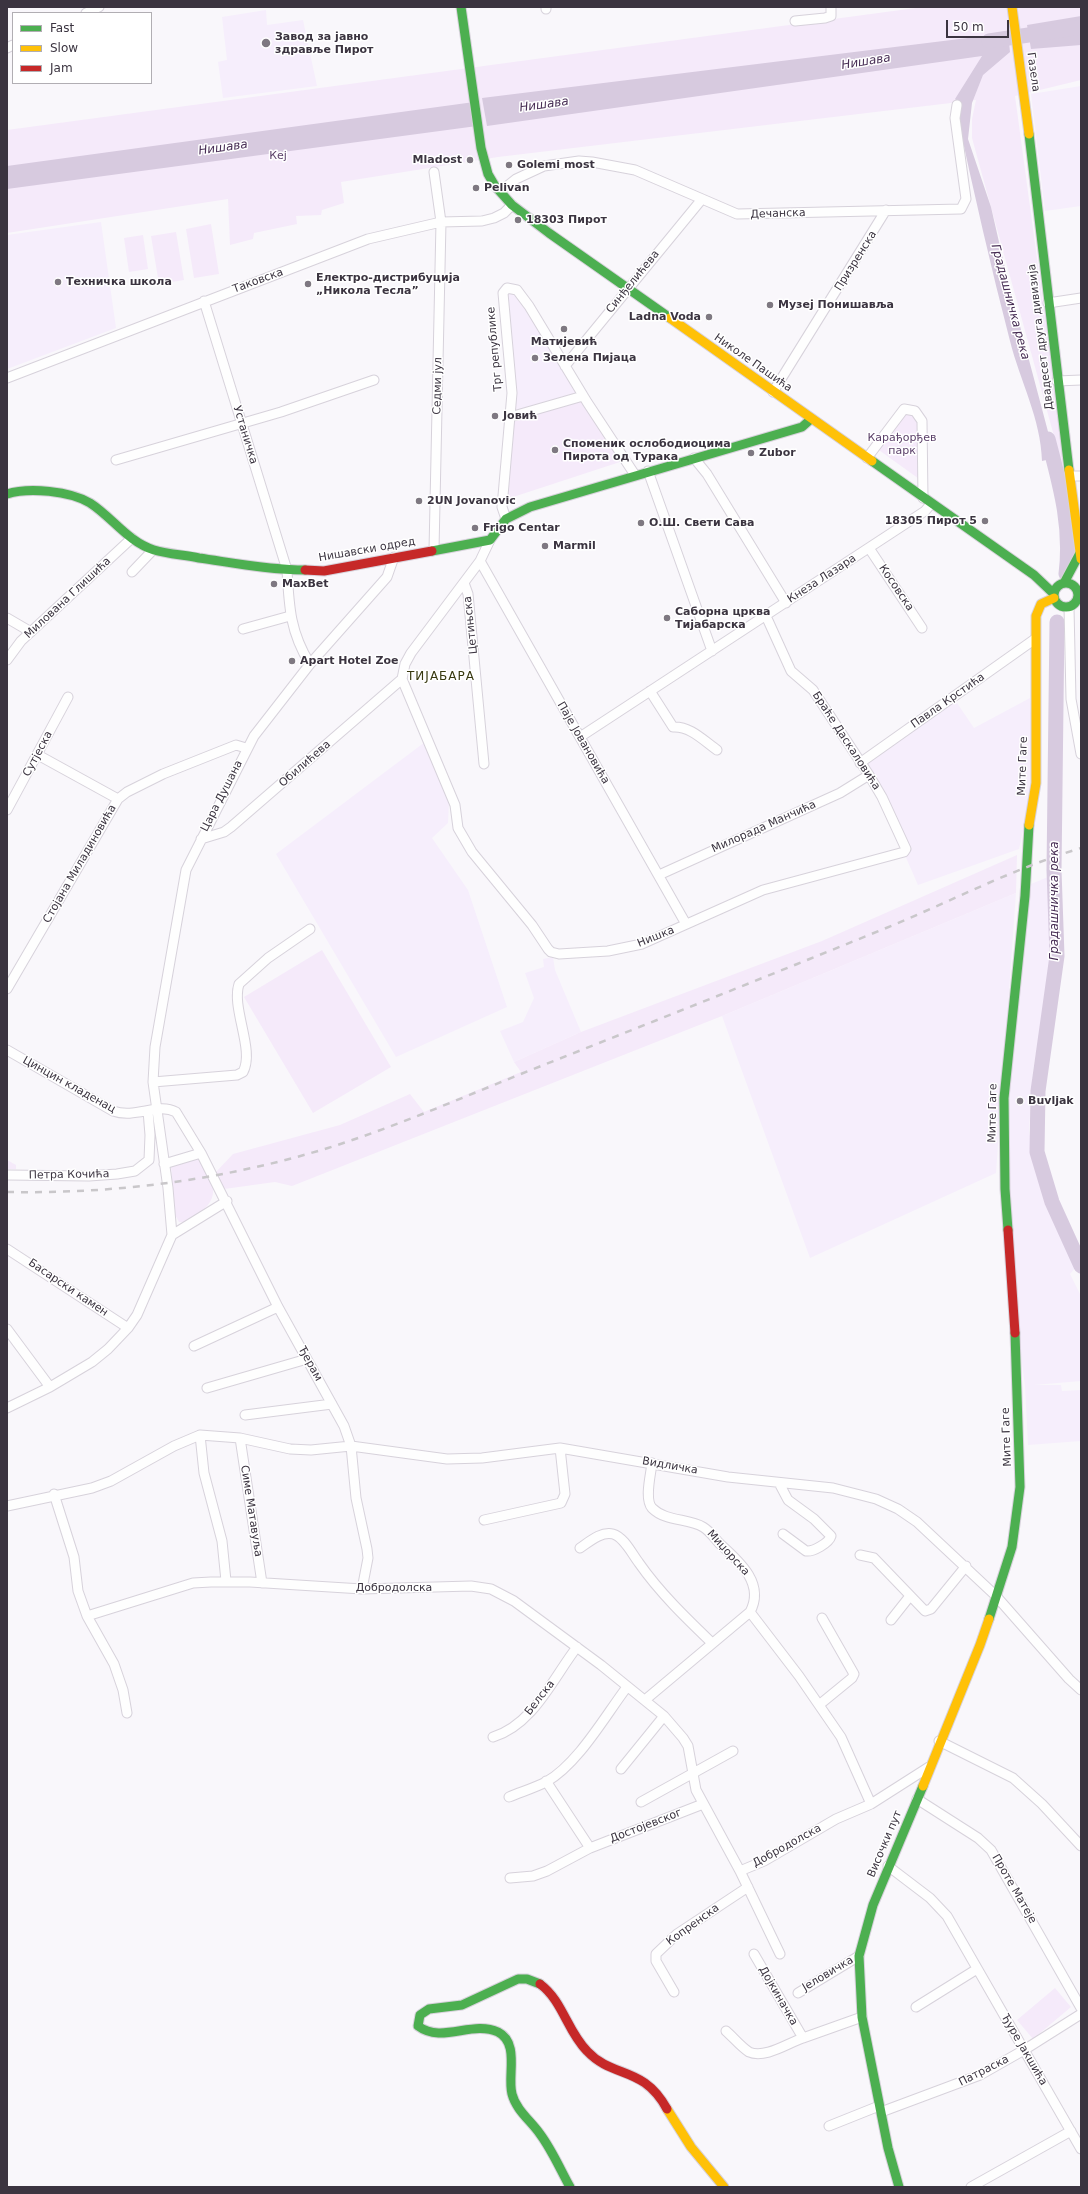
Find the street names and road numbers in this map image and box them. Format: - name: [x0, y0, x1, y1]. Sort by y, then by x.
- street label: Газела: [1024, 51, 1042, 93]
- street label: Дечанска: [750, 206, 806, 222]
- street label: Призренска: [832, 228, 880, 294]
- street label: Синђелићева: [604, 248, 662, 316]
- street label: Двадесет друга дивизија: [1025, 263, 1057, 411]
- street label: Таковска: [231, 266, 285, 296]
- street label: Трг републике: [485, 306, 505, 392]
- street label: Николе Пашића: [711, 331, 795, 395]
- street label: Седми јул: [431, 357, 445, 415]
- street label: Устаничка: [230, 404, 260, 466]
- street label: Нишавски одред: [318, 535, 416, 565]
- street label: Кнеза Лазара: [785, 552, 859, 606]
- street label: Милована Глишића: [22, 555, 114, 641]
- street label: Косовска: [876, 562, 916, 614]
- street label: Цетињска: [461, 595, 481, 655]
- street label: Павла Крстића: [909, 671, 987, 731]
- street label: Браће Даскаловића: [809, 689, 883, 793]
- street label: Паје Јовановића: [554, 699, 612, 787]
- street label: Сутјеска: [20, 729, 56, 779]
- street label: Мите Гаге: [1015, 736, 1031, 796]
- street label: Обилићева: [277, 738, 333, 790]
- street label: Цара Душана: [198, 758, 246, 834]
- street label: Милорада Манчића: [710, 798, 818, 856]
- street label: Стојана Миладиновића: [41, 802, 119, 926]
- street label: Нишка: [636, 924, 676, 950]
- street label: Цинцин кладенац: [20, 1054, 118, 1116]
- street label: Мите Гаге: [986, 1083, 1000, 1143]
- street label: Петра Кочића: [29, 1168, 109, 1182]
- street label: Басарски камен: [26, 1257, 110, 1319]
- street label: Ђерам: [295, 1344, 325, 1384]
- street label: Мите Гаге: [999, 1407, 1015, 1467]
- street label: Видличка: [641, 1455, 699, 1477]
- street label: Симе Матавуља: [237, 1464, 265, 1558]
- street label: Миџорска: [704, 1527, 752, 1579]
- street label: Добродолска: [356, 1581, 432, 1595]
- street label: Белска: [522, 1678, 558, 1718]
- street label: Достојевског: [608, 1806, 684, 1846]
- street label: Височки пут: [865, 1809, 905, 1879]
- street label: Добродолска: [750, 1822, 824, 1870]
- street label: Проте Матеје: [989, 1852, 1039, 1926]
- street label: Копренска: [664, 1901, 722, 1949]
- street label: Јеловичка: [800, 1954, 856, 1994]
- street label: Дојкиначка: [756, 1964, 800, 2028]
- street label: Ђуре Јакшића: [998, 2012, 1050, 2088]
- street label: Патраска: [957, 2053, 1011, 2089]

